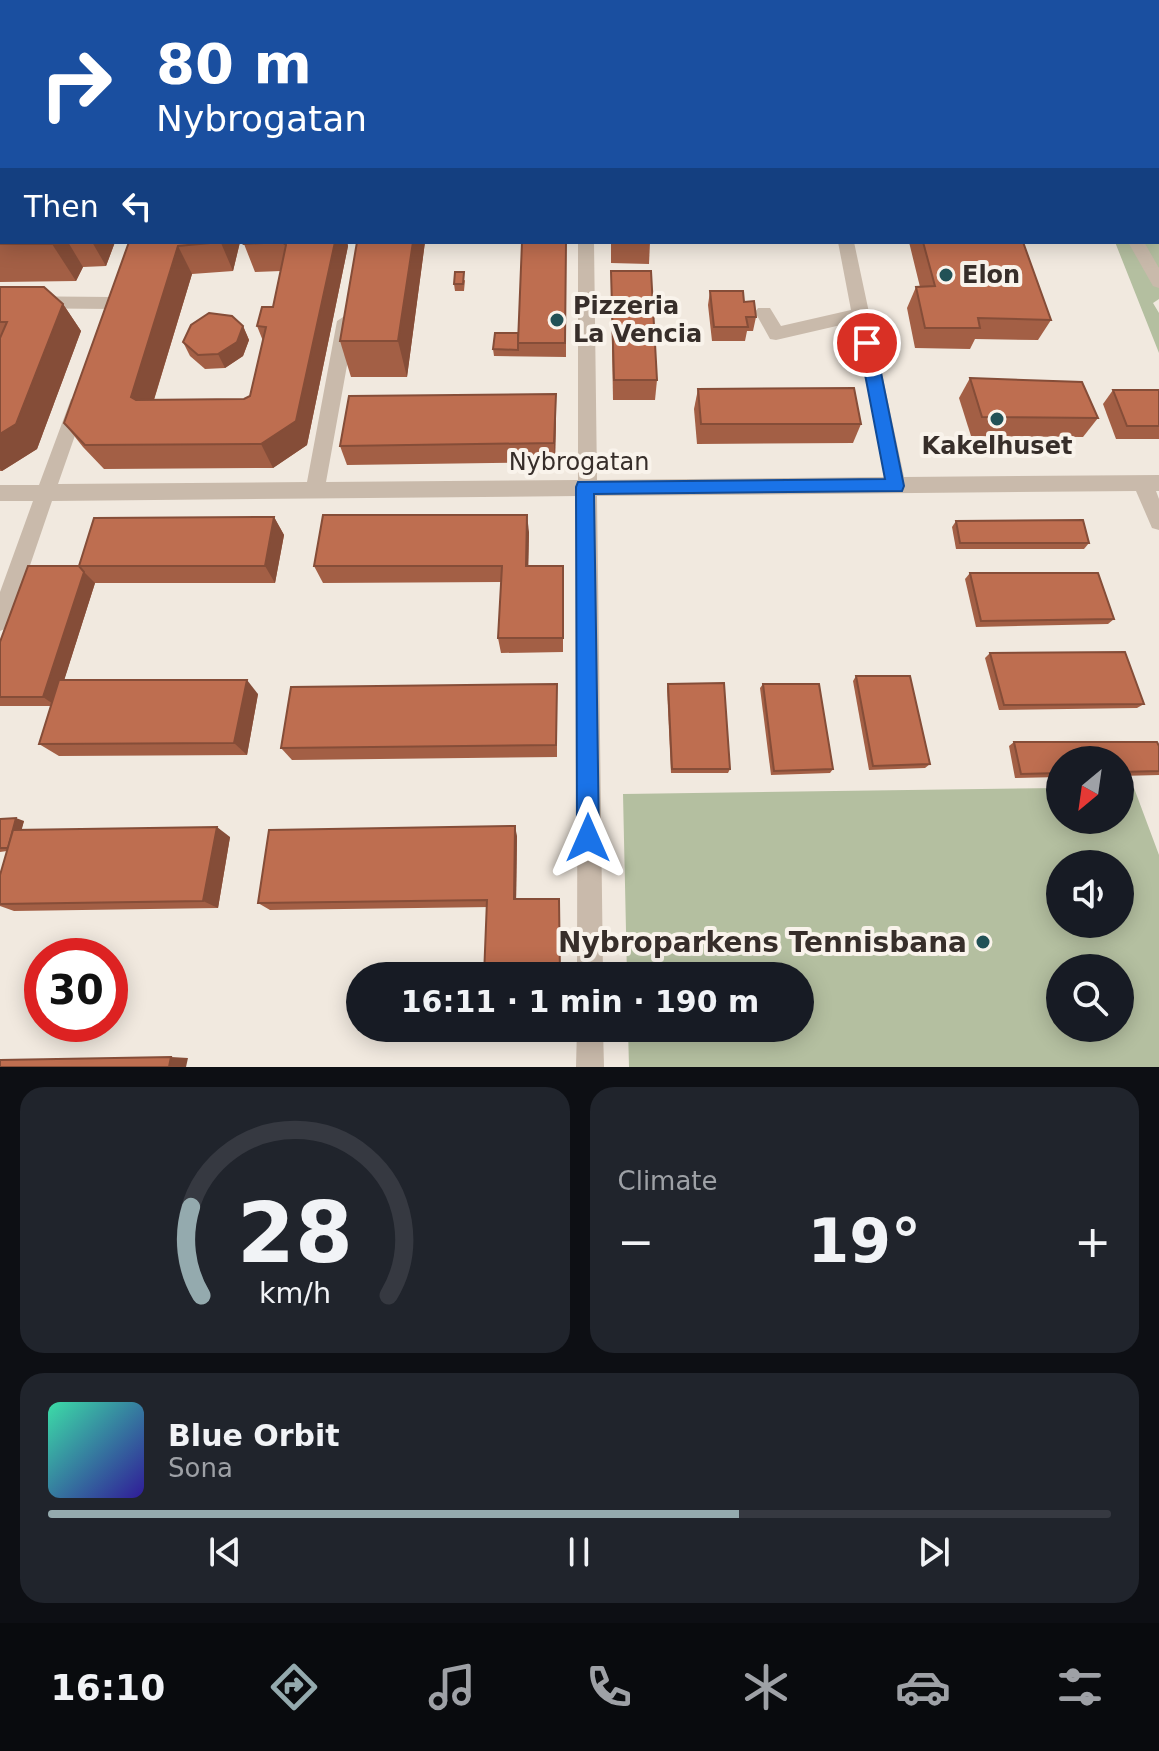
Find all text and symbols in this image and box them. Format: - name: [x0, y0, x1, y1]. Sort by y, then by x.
- text: 80 m: [156, 31, 312, 96]
- icon: right: [24, 32, 128, 136]
- text: Nybrogatan: [156, 98, 367, 139]
- icon: left: [115, 184, 159, 228]
- text: Then: [24, 189, 99, 224]
- place label: Elon: [962, 261, 1020, 289]
- marker: Elon: [937, 266, 955, 284]
- place label: Pizzeria La Vencia: [573, 292, 702, 348]
- pin: [833, 309, 901, 377]
- marker: Pizzeria La Vencia: [548, 311, 566, 329]
- icon: arrive: [845, 321, 889, 365]
- marker: Kakelhuset: [988, 410, 1006, 428]
- place label: Kakelhuset: [922, 432, 1072, 460]
- street label: Nybrogatan: [509, 448, 649, 476]
- north arrow: [1046, 746, 1134, 834]
- map controls: [1046, 746, 1134, 1042]
- position arrow: [546, 796, 630, 880]
- button: sound: [1046, 850, 1134, 938]
- place label: Nybroparkens Tennisbana: [558, 926, 967, 959]
- marker: Nybroparkens Tennisbana: [974, 933, 992, 951]
- speed limit sign: 30: [24, 938, 128, 1042]
- button: search: [1046, 954, 1134, 1042]
- text: 16:11 · 1 min · 190 m: [401, 984, 759, 1019]
- text: Climate: [618, 1166, 718, 1196]
- text: 28: [237, 1185, 353, 1282]
- text: 19°: [808, 1206, 921, 1276]
- text: −: [618, 1216, 654, 1267]
- text: +: [1074, 1216, 1111, 1267]
- text: km/h: [259, 1276, 331, 1310]
- text: Blue Orbit: [168, 1418, 340, 1453]
- text: Sona: [168, 1453, 233, 1483]
- icon: previous: [203, 1530, 247, 1574]
- icon: pause: [557, 1530, 601, 1574]
- icon: next: [912, 1530, 956, 1574]
- icon: directions: [266, 1659, 322, 1715]
- icon: music: [424, 1659, 480, 1715]
- icon: phone: [581, 1659, 637, 1715]
- icon: climate: [738, 1659, 794, 1715]
- icon: car: [895, 1659, 951, 1715]
- icon: filters: [1052, 1659, 1108, 1715]
- text: 16:10: [51, 1667, 165, 1708]

